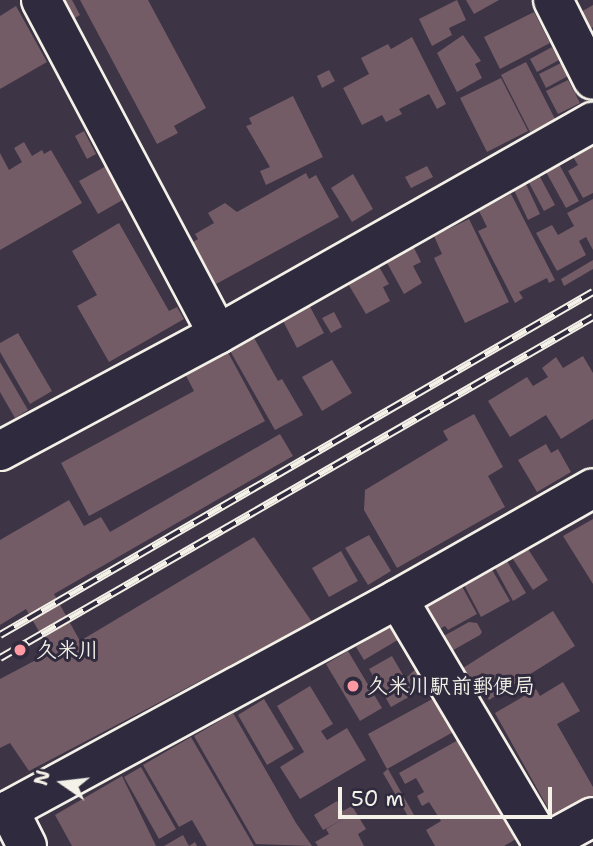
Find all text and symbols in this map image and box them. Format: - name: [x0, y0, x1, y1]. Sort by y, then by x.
- place label: 久米川: [36, 637, 99, 663]
- marker: 久米川: [10, 640, 30, 660]
- place label: 久米川駅前郵便局: [367, 673, 535, 699]
- marker: 久米川駅前郵便局: [345, 678, 361, 694]
- north arrow: [28, 748, 98, 818]
- text: N: [28, 767, 56, 788]
- scale bar: [341, 772, 554, 816]
- text: 50 m: [351, 785, 404, 813]

